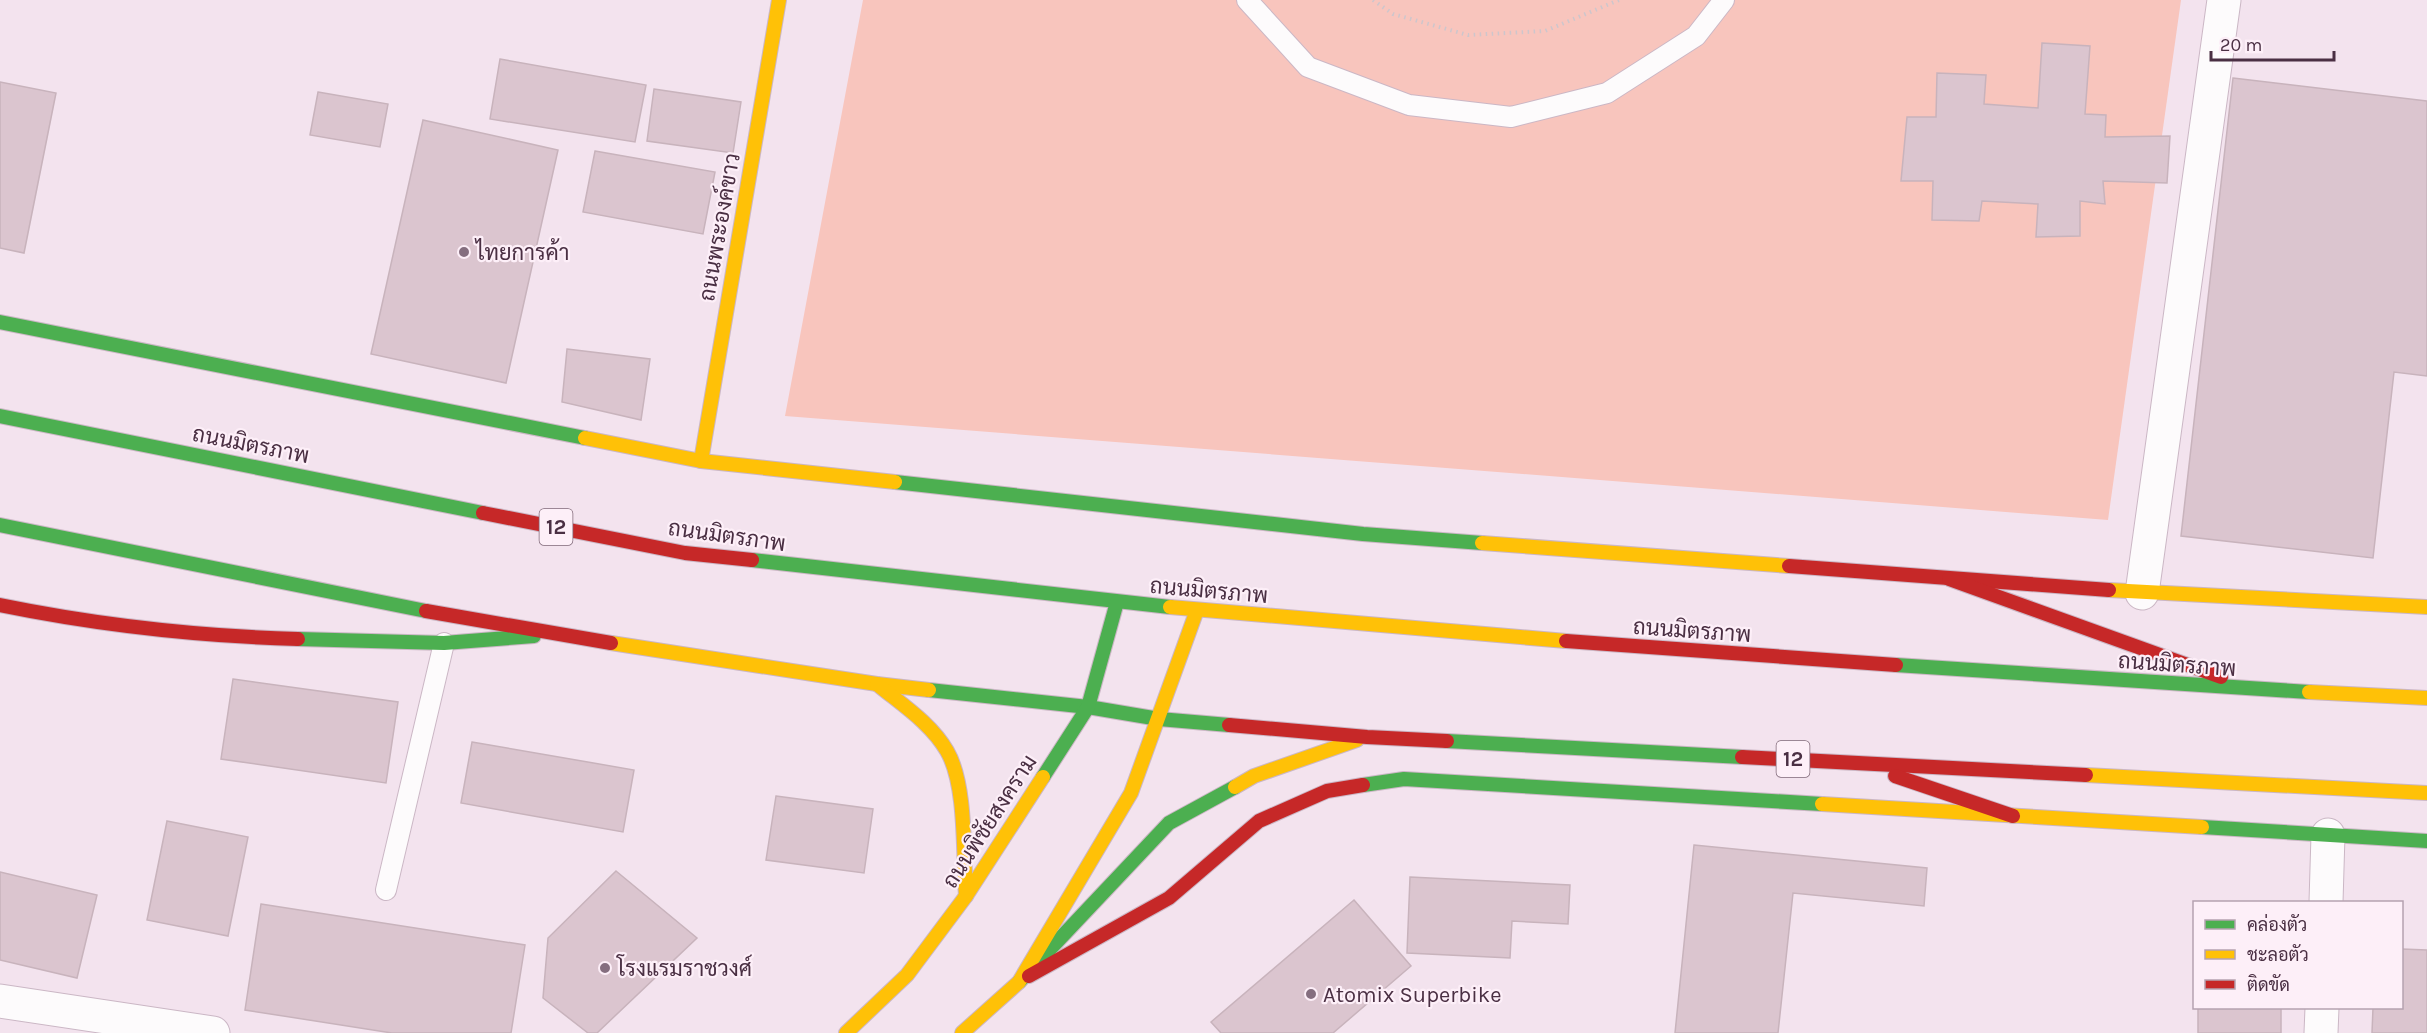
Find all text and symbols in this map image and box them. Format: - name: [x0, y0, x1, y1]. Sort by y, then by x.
- scale bar: [2211, 24, 2334, 62]
- text: 20 m: [2220, 34, 2262, 56]
- street label: ถนนพระองค์ขาว: [692, 151, 746, 303]
- place label: ไทยการค้า: [474, 238, 570, 266]
- marker: ไทยการค้า: [457, 245, 471, 259]
- street label: ถนนมิตรภาพ: [190, 420, 312, 469]
- road number: 12: [540, 509, 572, 545]
- street label: ถนนมิตรภาพ: [666, 514, 787, 557]
- street label: ถนนมิตรภาพ: [1149, 572, 1269, 609]
- street label: ถนนมิตรภาพ: [1632, 613, 1752, 648]
- street label: ถนนมิตรภาพ: [2117, 647, 2237, 682]
- road number: 12: [1776, 741, 1810, 777]
- street label: ถนนพิชัยสงคราม: [936, 750, 1043, 893]
- legend: [2193, 901, 2403, 1009]
- text: คล่องตัว: [2247, 913, 2307, 936]
- text: ชะลอตัว: [2247, 944, 2309, 966]
- place label: โรงแรมราชวงศ์: [616, 954, 752, 982]
- marker: โรงแรมราชวงศ์: [598, 961, 612, 975]
- text: ติดขัด: [2247, 974, 2290, 996]
- place label: Atomix Superbike: [1323, 982, 1502, 1008]
- marker: Atomix Superbike: [1304, 987, 1318, 1001]

